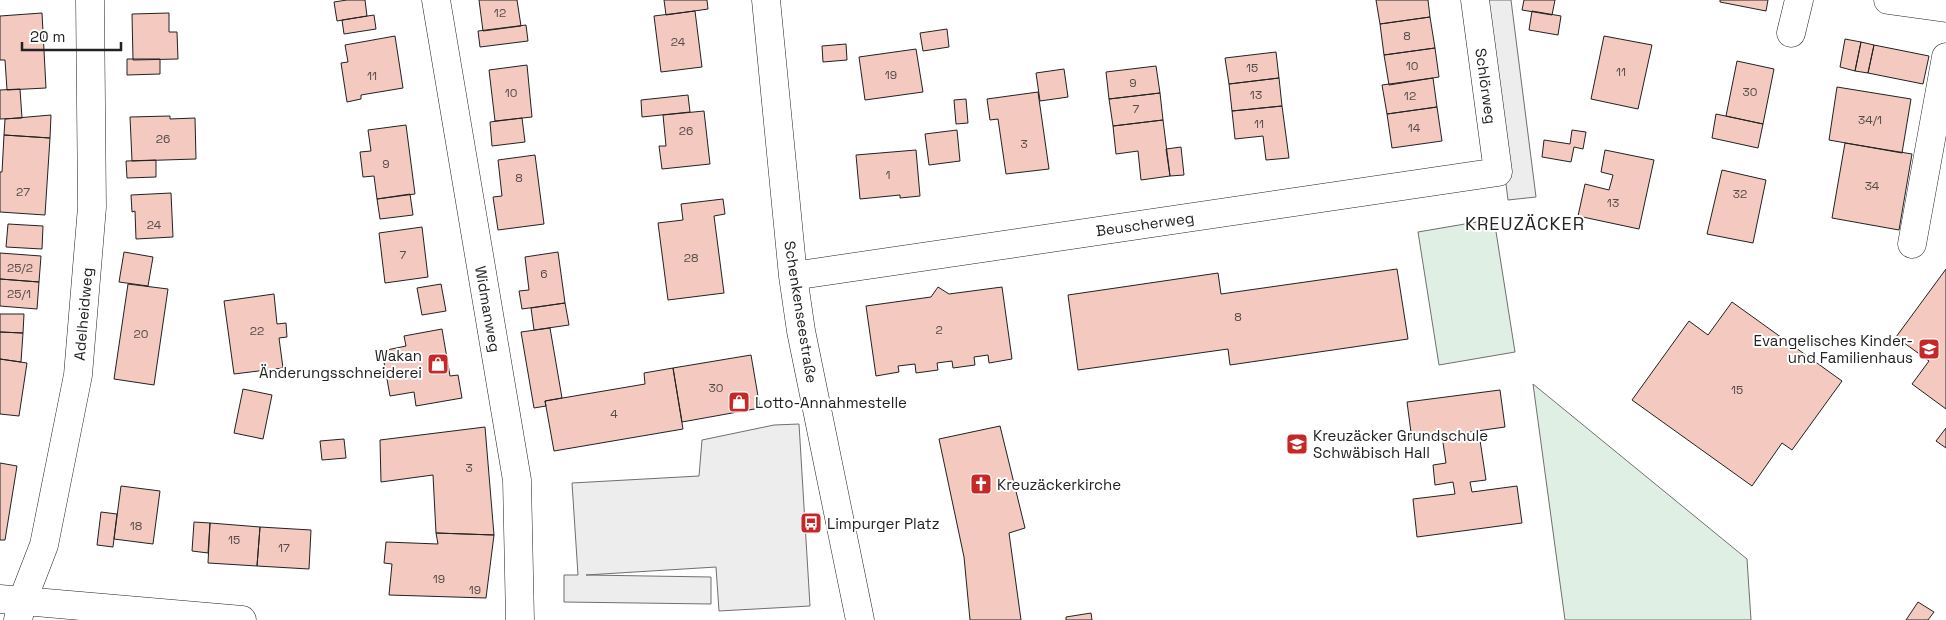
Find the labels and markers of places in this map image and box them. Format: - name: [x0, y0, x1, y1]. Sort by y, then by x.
- place label: Evangelisches Kinder- und Familienhaus: [1754, 331, 1913, 367]
- school or university icon: Evangelisches Kinder- und Familienhaus: [1917, 337, 1941, 361]
- place label: Wakan Änderungsschneiderei: [259, 346, 422, 382]
- shop icon: Wakan Änderungsschneiderei: [426, 352, 450, 376]
- shop icon: Lotto-Annahmestelle: [727, 390, 751, 414]
- place label: Lotto-Annahmestelle: [755, 393, 907, 412]
- place label: Kreuzäcker Grundschule Schwäbisch Hall: [1313, 426, 1488, 462]
- school or university icon: Kreuzäcker Grundschule Schwäbisch Hall: [1285, 432, 1309, 456]
- church icon: Kreuzäckerkirche: [969, 472, 993, 496]
- place label: Kreuzäckerkirche: [997, 475, 1121, 494]
- bus stop icon: Limpurger Platz: [799, 511, 823, 535]
- place label: Limpurger Platz: [827, 514, 940, 533]

